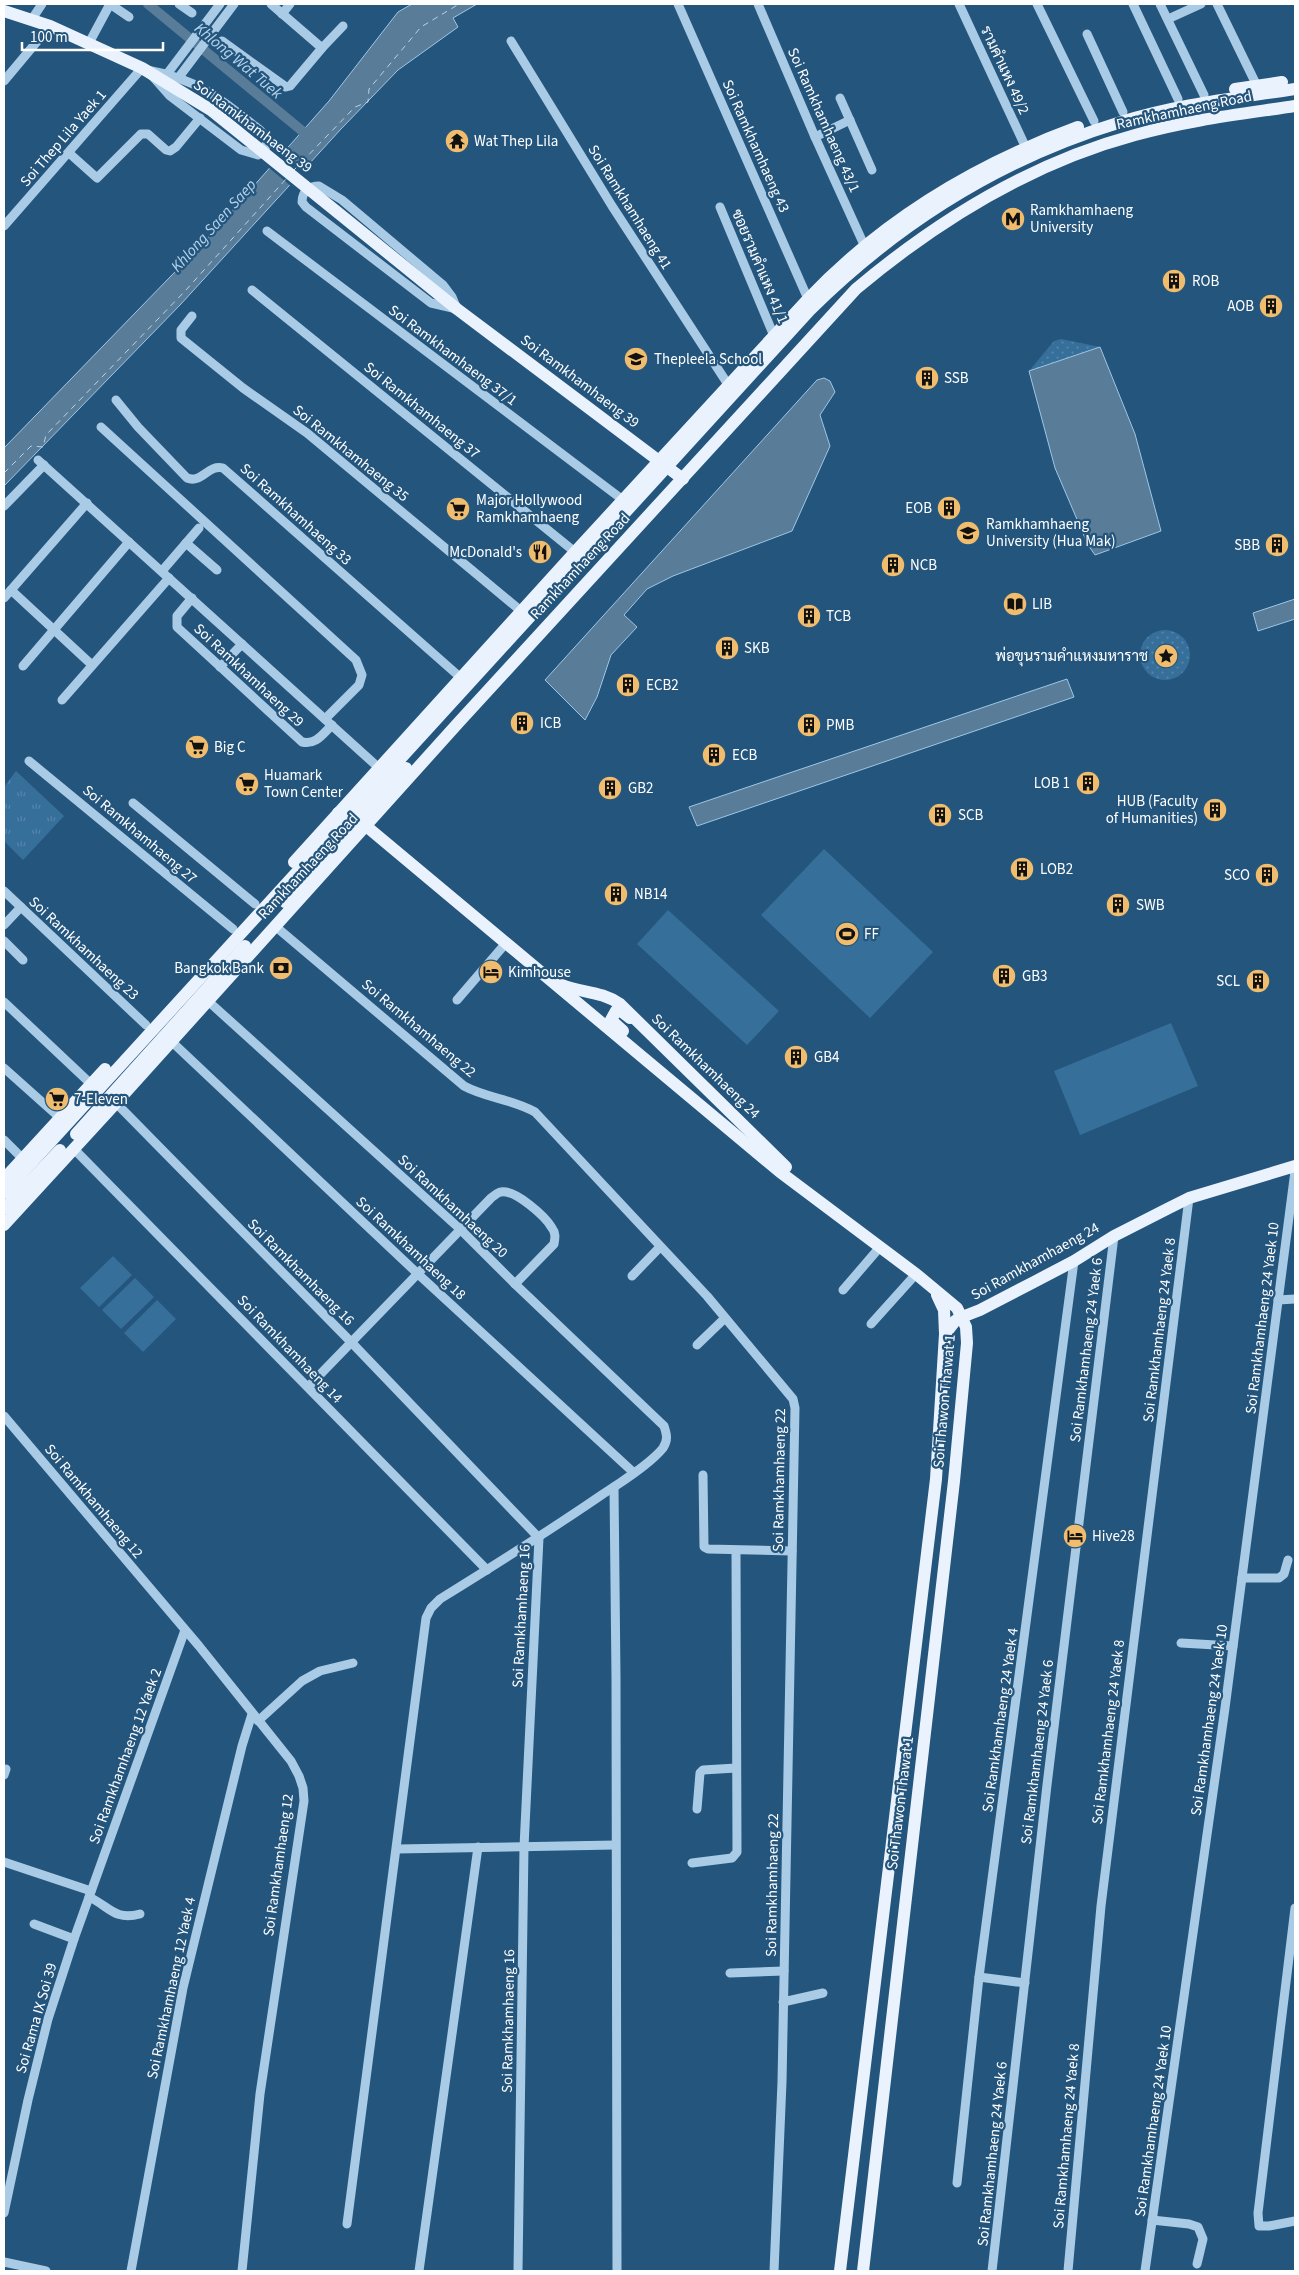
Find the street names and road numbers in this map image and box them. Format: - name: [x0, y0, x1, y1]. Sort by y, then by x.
- street label: รามคำแหง 49/2: [975, 22, 1034, 118]
- street label: Soi Ramkhamhaeng 43/1: [782, 44, 865, 196]
- street label: Soi Ramkhamhaeng 39: [189, 75, 316, 178]
- street label: Soi Ramkhamhaeng 43: [717, 76, 794, 216]
- street label: Soi Thep Lila Yaek 1: [15, 85, 111, 191]
- street label: Ramkhamhaeng Road: [1114, 86, 1254, 135]
- street label: Soi Ramkhamhaeng 41: [583, 141, 677, 274]
- street label: ซอยรามคำแหง 41/1: [726, 206, 793, 327]
- street label: Soi Ramkhamhaeng 37/1: [385, 301, 521, 409]
- street label: Soi Ramkhamhaeng 39: [516, 330, 643, 433]
- street label: Soi Ramkhamhaeng 37: [360, 358, 484, 462]
- street label: Soi Ramkhamhaeng 35: [288, 400, 413, 507]
- street label: Soi Ramkhamhaeng 33: [235, 458, 356, 570]
- street label: Ramkhamhaeng Road: [526, 509, 635, 624]
- street label: Soi Ramkhamhaeng 29: [189, 619, 308, 732]
- street label: Soi Ramkhamhaeng 27: [78, 780, 201, 889]
- street label: Ramkhamhaeng Road: [254, 809, 363, 924]
- street label: Soi Ramkhamhaeng 23: [24, 892, 143, 1005]
- street label: Soi Ramkhamhaeng 22: [357, 974, 480, 1083]
- street label: Soi Ramkhamhaeng 24: [647, 1009, 765, 1124]
- street label: Soi Ramkhamhaeng 20: [393, 1150, 512, 1263]
- street label: Soi Ramkhamhaeng 18: [351, 1192, 470, 1305]
- street label: Soi Ramkhamhaeng 16: [242, 1214, 359, 1331]
- street label: Soi Ramkhamhaeng 24: [967, 1217, 1104, 1305]
- street label: Soi Ramkhamhaeng 24 Yaek 10: [1240, 1221, 1285, 1415]
- street label: Soi Ramkhamhaeng 24 Yaek 8: [1138, 1237, 1181, 1424]
- street label: Soi Ramkhamhaeng 24 Yaek 6: [1065, 1257, 1108, 1444]
- street label: Soi Ramkhamhaeng 14: [232, 1290, 347, 1409]
- street label: Soi Thawon Thawat 1: [928, 1333, 961, 1469]
- street label: Soi Ramkhamhaeng 22: [768, 1408, 791, 1552]
- street label: Soi Ramkhamhaeng 12: [39, 1440, 148, 1563]
- street label: Soi Ramkhamhaeng 16: [507, 1544, 536, 1688]
- street label: Soi Ramkhamhaeng 24 Yaek 10: [1186, 1623, 1233, 1817]
- street label: Soi Ramkhamhaeng 24 Yaek 4: [977, 1626, 1024, 1813]
- street label: Soi Ramkhamhaeng 24 Yaek 8: [1087, 1639, 1130, 1826]
- street label: Soi Ramkhamhaeng 24 Yaek 6: [1016, 1659, 1059, 1846]
- street label: Soi Ramkhamhaeng 12 Yaek 2: [84, 1665, 167, 1847]
- street label: Soi Thawon Thawat 1: [882, 1735, 919, 1871]
- street label: Soi Ramkhamhaeng 12: [258, 1792, 299, 1938]
- street label: Soi Ramkhamhaeng 22: [761, 1813, 784, 1957]
- street label: Soi Ramkhamhaeng 12 Yaek 4: [142, 1895, 201, 2081]
- street label: Soi Ramkhamhaeng 16: [497, 1949, 520, 2093]
- street label: Soi Rama IX Soi 39: [11, 1960, 62, 2076]
- street label: Soi Ramkhamhaeng 24 Yaek 10: [1130, 2024, 1177, 2218]
- street label: Soi Ramkhamhaeng 24 Yaek 8: [1048, 2043, 1085, 2229]
- street label: Soi Ramkhamhaeng 24 Yaek 6: [972, 2061, 1013, 2248]

